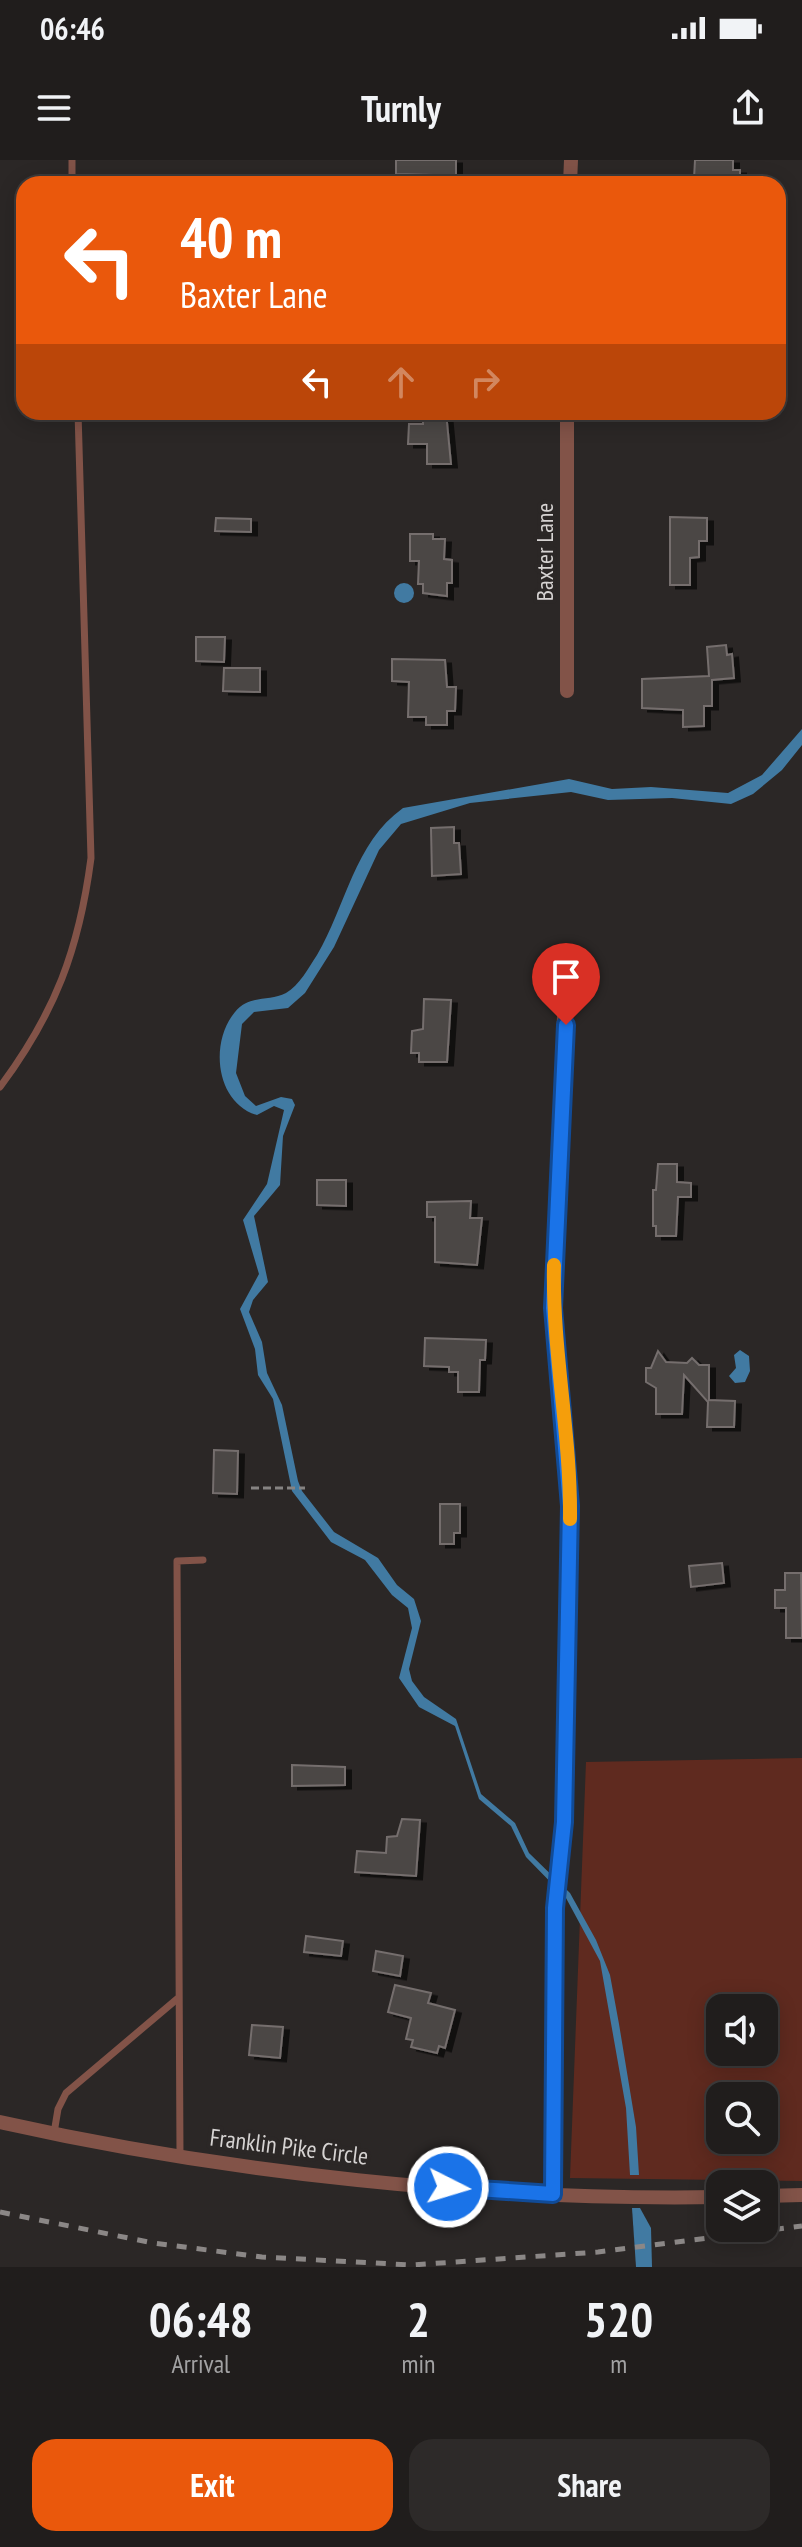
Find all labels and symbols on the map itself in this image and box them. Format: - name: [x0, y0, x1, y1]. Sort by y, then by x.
- street label: Baxter Lane: [529, 503, 560, 601]
- pin: [532, 943, 600, 1025]
- street label: Franklin Pike Circle: [208, 2121, 370, 2172]
- position arrow: [406, 2145, 490, 2229]

